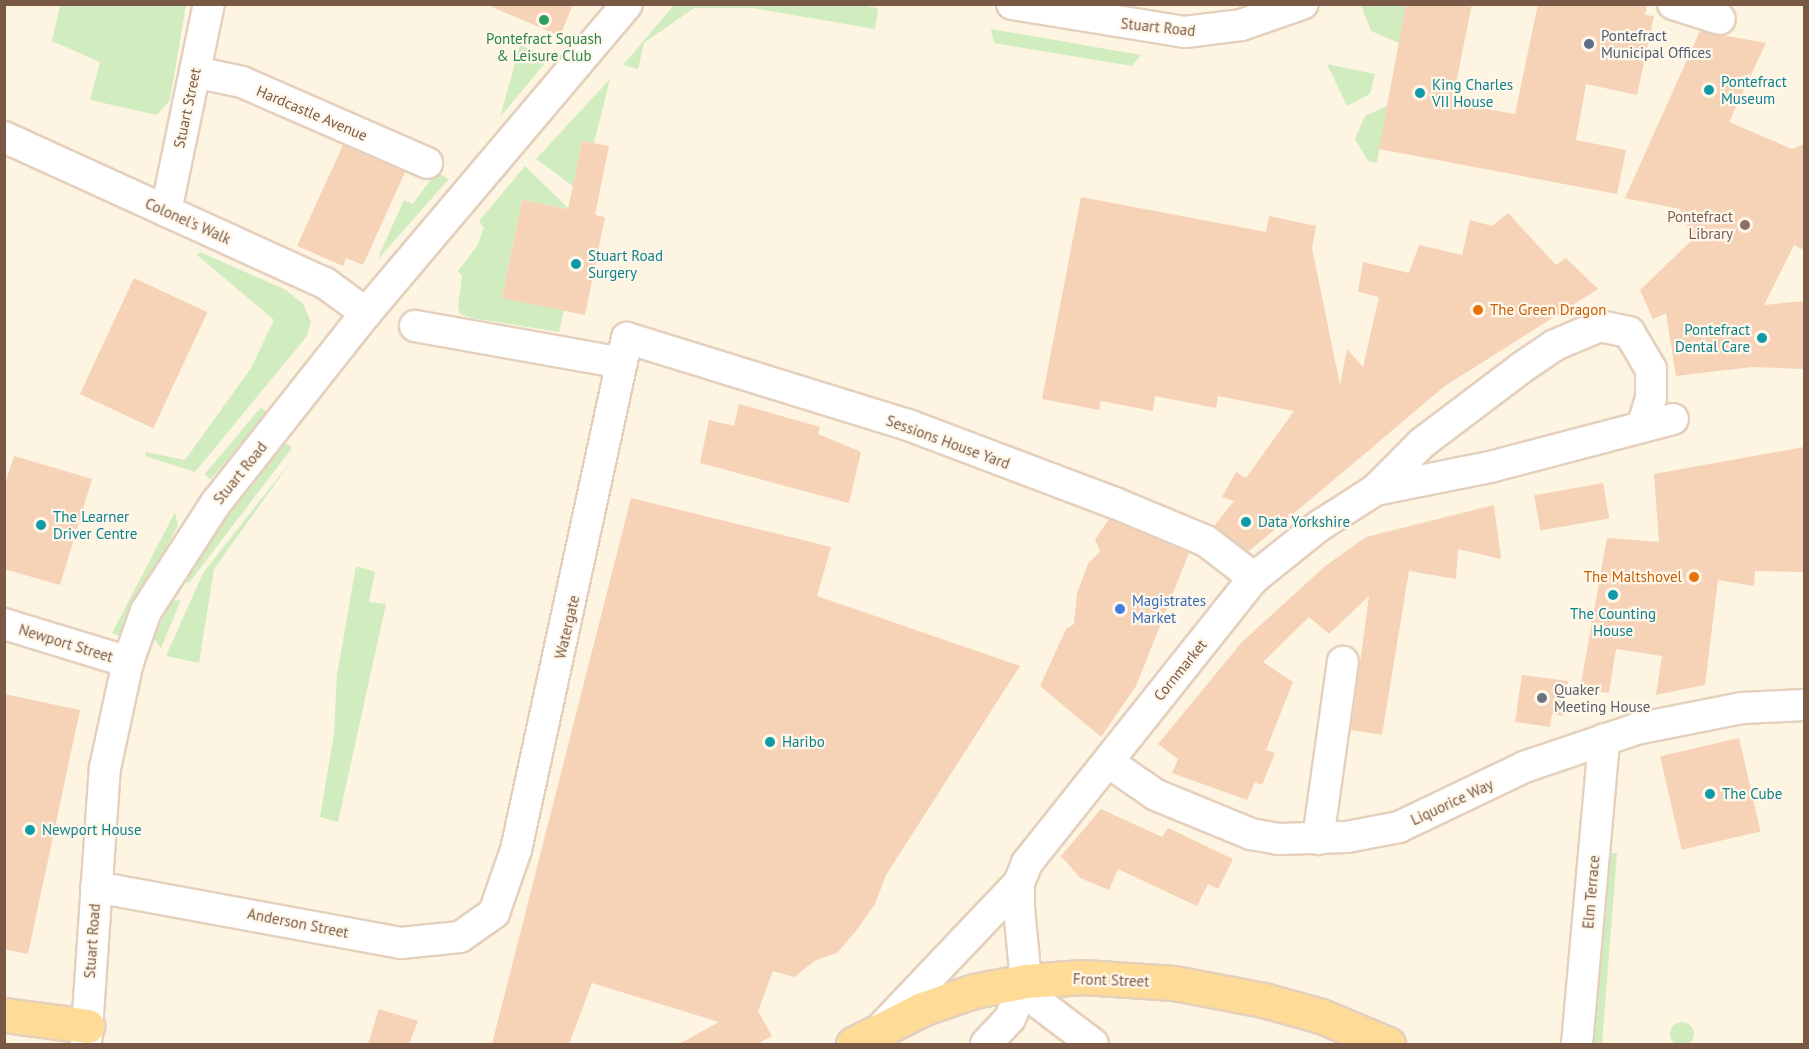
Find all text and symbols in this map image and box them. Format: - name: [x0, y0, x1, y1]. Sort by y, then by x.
- marker: Pontefract Squash & Leisure Club: [537, 13, 551, 27]
- street label: Stuart Road: [1120, 14, 1196, 40]
- place label: Pontefract Municipal Offices: [1601, 26, 1711, 61]
- place label: Pontefract Squash & Leisure Club: [486, 29, 602, 64]
- marker: Pontefract Municipal Offices: [1582, 37, 1596, 51]
- street label: Stuart Street: [170, 66, 204, 150]
- place label: Pontefract Museum: [1721, 72, 1787, 107]
- place label: King Charles VII House: [1432, 75, 1513, 110]
- street label: Hardcastle Avenue: [254, 81, 370, 145]
- marker: Pontefract Museum: [1702, 83, 1716, 97]
- marker: King Charles VII House: [1413, 86, 1427, 100]
- street label: Colonel's Walk: [142, 194, 234, 248]
- place label: Pontefract Library: [1667, 207, 1733, 242]
- marker: Pontefract Library: [1738, 218, 1752, 232]
- place label: Stuart Road Surgery: [588, 246, 663, 281]
- marker: Stuart Road Surgery: [569, 257, 583, 271]
- place label: The Green Dragon: [1490, 301, 1606, 319]
- marker: The Green Dragon: [1471, 303, 1485, 317]
- place label: Pontefract Dental Care: [1675, 320, 1750, 355]
- marker: Pontefract Dental Care: [1755, 331, 1769, 345]
- street label: Sessions House Yard: [883, 411, 1013, 473]
- street label: Stuart Road: [209, 438, 271, 508]
- place label: The Learner Driver Centre: [53, 507, 137, 542]
- place label: Data Yorkshire: [1258, 513, 1350, 531]
- marker: Data Yorkshire: [1239, 515, 1253, 529]
- marker: The Learner Driver Centre: [34, 518, 48, 532]
- place label: The Maltshovel: [1584, 568, 1682, 586]
- marker: The Maltshovel: [1687, 570, 1701, 584]
- marker: The Counting House: [1606, 588, 1620, 602]
- place label: Magistrates Market: [1132, 591, 1206, 626]
- street label: Watergate: [551, 593, 583, 661]
- marker: Magistrates Market: [1113, 602, 1127, 616]
- place label: The Counting House: [1570, 604, 1656, 639]
- street label: Newport Street: [17, 620, 115, 666]
- street label: Cornmarket: [1150, 636, 1210, 704]
- place label: Quaker Meeting House: [1554, 680, 1650, 715]
- marker: Quaker Meeting House: [1535, 691, 1549, 705]
- place label: Haribo: [782, 733, 825, 751]
- marker: Haribo: [763, 735, 777, 749]
- street label: Liquorice Way: [1408, 775, 1496, 829]
- place label: The Cube: [1722, 785, 1782, 803]
- marker: The Cube: [1703, 787, 1717, 801]
- place label: Newport House: [42, 821, 142, 839]
- marker: Newport House: [23, 823, 37, 837]
- street label: Elm Terrace: [1579, 854, 1603, 930]
- street label: Stuart Road: [80, 903, 104, 979]
- street label: Anderson Street: [246, 904, 350, 942]
- street label: Front Street: [1072, 970, 1150, 990]

